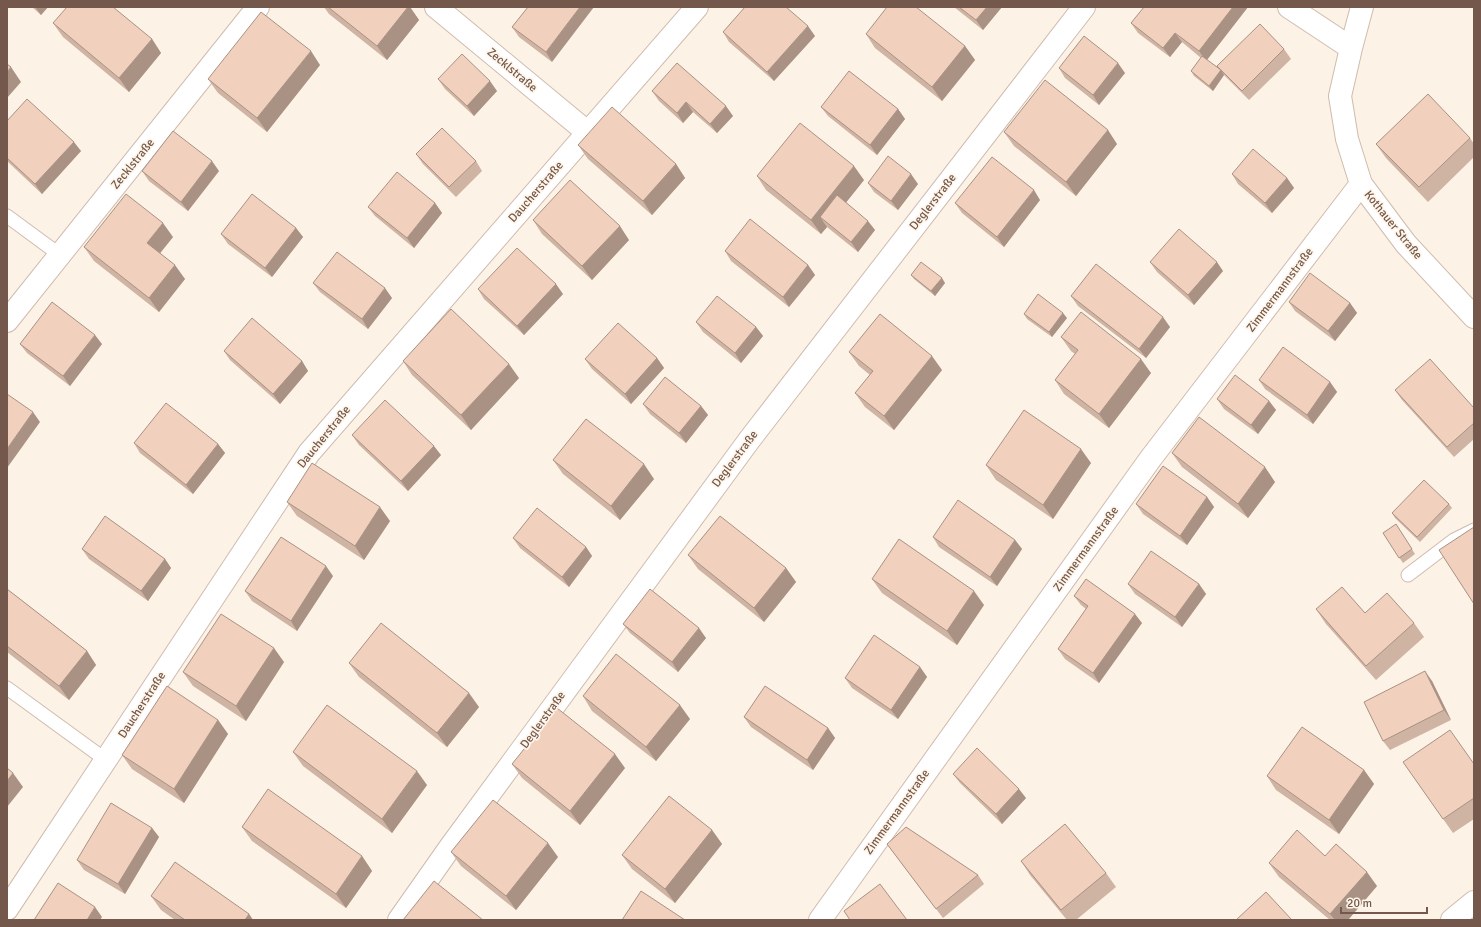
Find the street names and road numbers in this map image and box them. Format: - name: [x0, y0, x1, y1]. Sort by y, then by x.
- street label: Zecklstraße: [484, 45, 540, 95]
- street label: Zecklstraße: [108, 136, 158, 192]
- street label: Daucherstraße: [505, 158, 567, 226]
- street label: Deglerstraße: [906, 171, 960, 233]
- street label: Kothauer Straße: [1361, 188, 1425, 262]
- street label: Zimmermannstraße: [1243, 245, 1317, 335]
- street label: Daucherstraße: [294, 403, 354, 471]
- street label: Deglerstraße: [709, 428, 761, 490]
- street label: Zimmermannstraße: [1050, 503, 1122, 595]
- street label: Daucherstraße: [115, 669, 169, 741]
- street label: Deglerstraße: [517, 688, 569, 752]
- street label: Zimmermannstraße: [861, 766, 933, 858]

